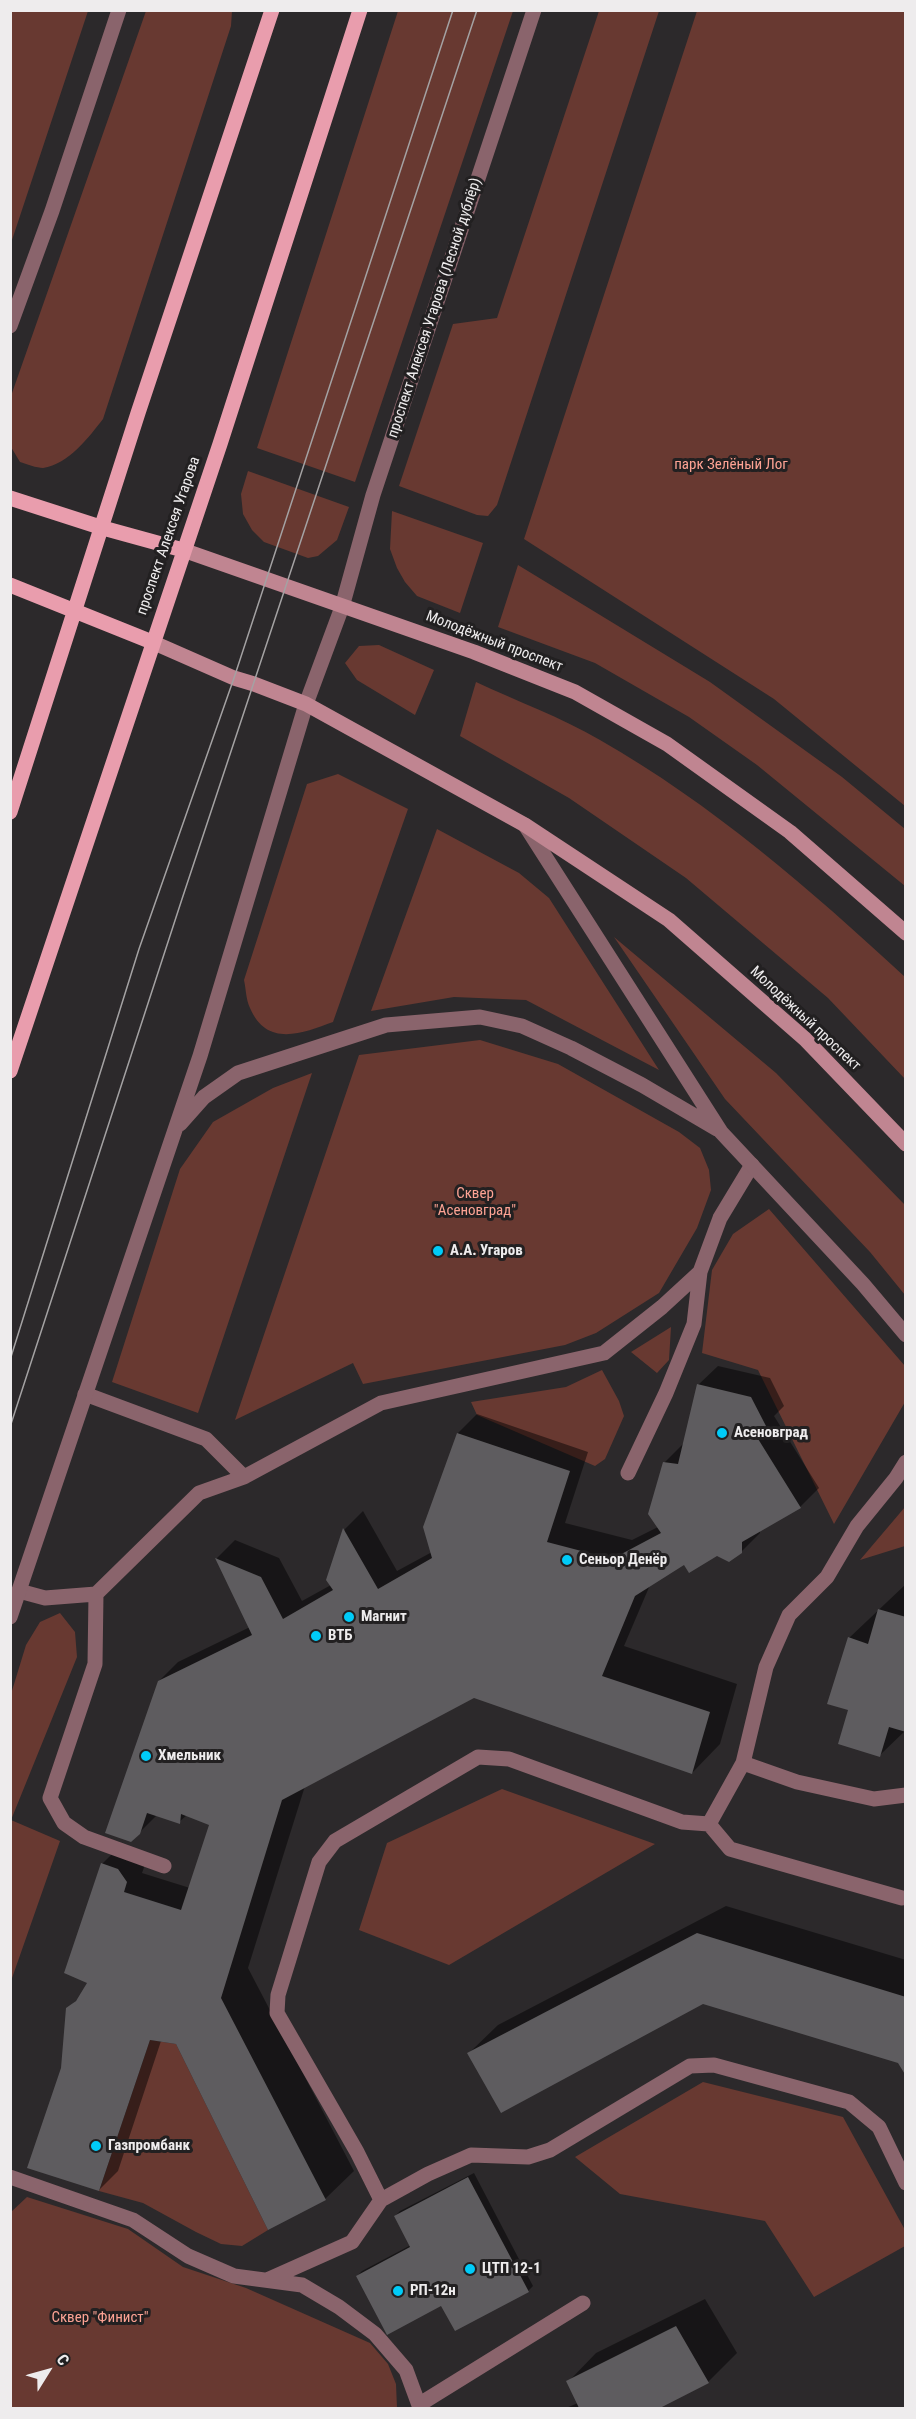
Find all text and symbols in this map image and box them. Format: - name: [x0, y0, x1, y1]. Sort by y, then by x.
- street label: проспект Алексея Угарова (Лесной дублёр): [384, 176, 486, 440]
- street label: проспект Алексея Угарова: [133, 454, 205, 618]
- park label: парк Зелёный Лог: [674, 456, 788, 474]
- street label: Молодёжный проспект: [423, 608, 565, 676]
- street label: Молодёжный проспект: [746, 963, 864, 1075]
- park label: Сквер "Асеновград": [434, 1185, 516, 1220]
- place label: А.А. Угаров: [450, 1242, 523, 1260]
- marker: А.А. Угаров: [431, 1244, 445, 1258]
- place label: Асеновград: [734, 1424, 808, 1442]
- marker: Асеновград: [715, 1426, 729, 1440]
- place label: Сеньор Денёр: [579, 1551, 667, 1569]
- marker: Сеньор Денёр: [560, 1553, 574, 1567]
- place label: Магнит: [361, 1608, 407, 1626]
- marker: Магнит: [342, 1610, 356, 1624]
- place label: ВТБ: [328, 1627, 353, 1645]
- marker: ВТБ: [309, 1629, 323, 1643]
- place label: Хмельник: [158, 1747, 221, 1765]
- marker: Хмельник: [139, 1749, 153, 1763]
- place label: Газпромбанк: [108, 2137, 190, 2155]
- marker: Газпромбанк: [89, 2139, 103, 2153]
- place label: ЦТП 12-1: [482, 2260, 541, 2278]
- marker: ЦТП 12-1: [463, 2262, 477, 2276]
- place label: РП-12н: [410, 2282, 456, 2300]
- marker: РП-12н: [391, 2284, 405, 2298]
- park label: Сквер "Финист": [51, 2309, 149, 2327]
- north arrow: [18, 2341, 78, 2401]
- text: С: [52, 2351, 73, 2369]

